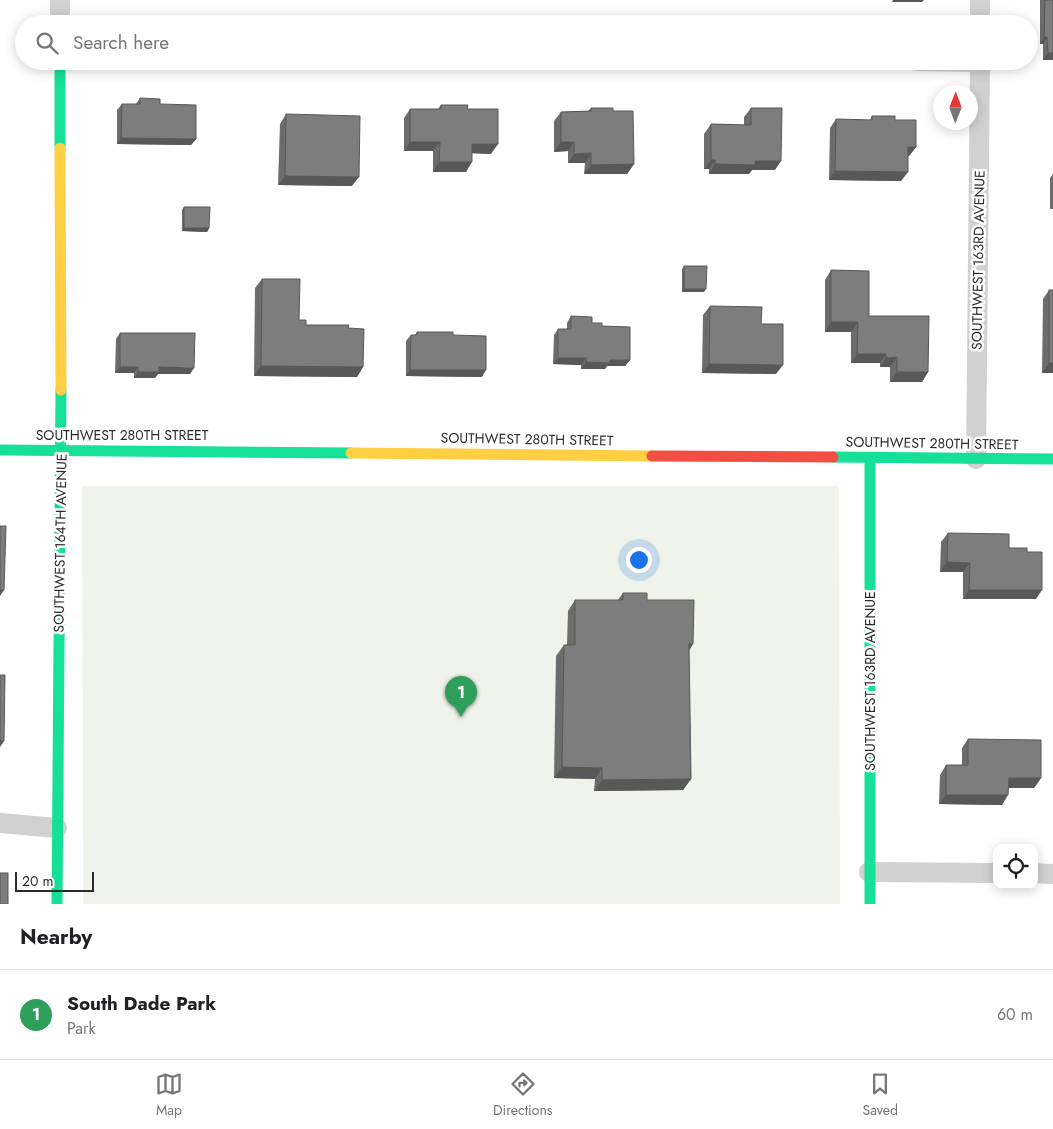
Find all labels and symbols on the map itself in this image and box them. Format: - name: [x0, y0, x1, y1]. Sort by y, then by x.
- north arrow: [933, 85, 978, 130]
- street label: SOUTHWEST 163RD AVENUE: [966, 170, 990, 350]
- street label: SOUTHWEST 280TH STREET: [36, 425, 209, 445]
- street label: SOUTHWEST 280TH STREET: [441, 427, 614, 451]
- street label: SOUTHWEST 280TH STREET: [846, 431, 1019, 455]
- street label: SOUTHWEST 164TH AVENUE: [48, 453, 72, 633]
- your location: [626, 547, 652, 573]
- street label: SOUTHWEST 163RD AVENUE: [860, 591, 880, 771]
- pin: 1: [445, 676, 477, 717]
- scale bar: [15, 869, 94, 892]

